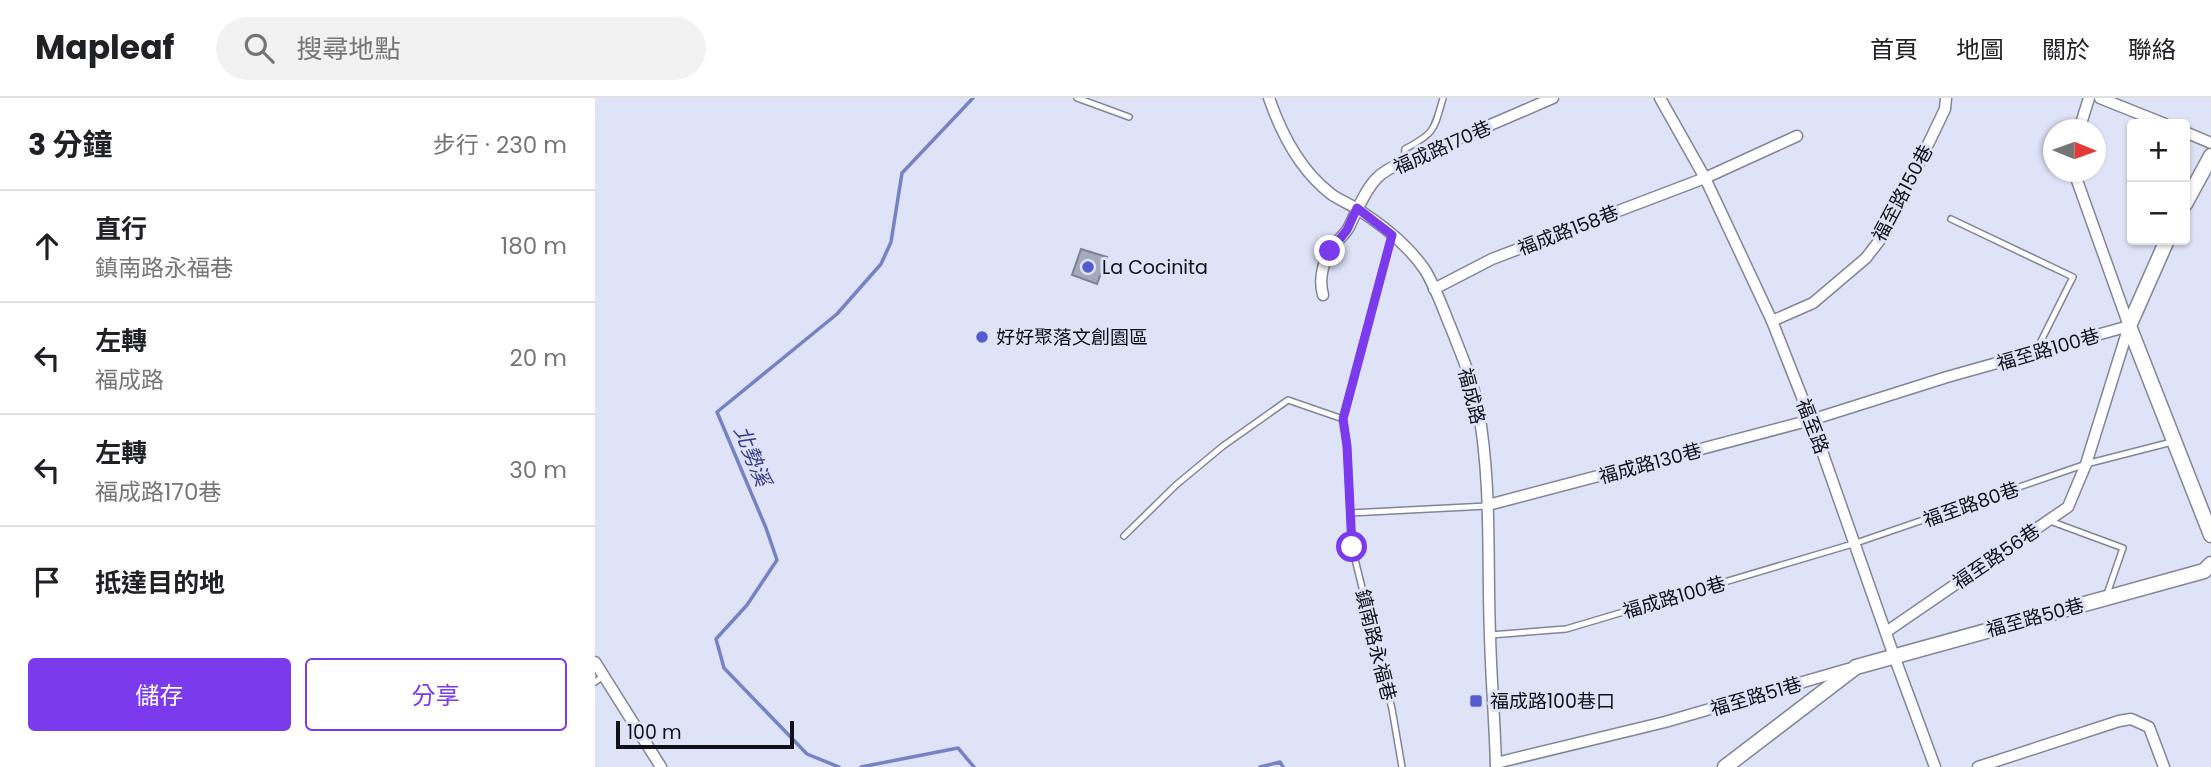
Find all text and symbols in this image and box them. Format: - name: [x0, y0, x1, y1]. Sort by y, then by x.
- search box: [216, 17, 706, 80]
- text: Mapleaf: [35, 24, 174, 71]
- icon: search: [240, 29, 278, 67]
- text: 搜尋地點: [296, 31, 400, 67]
- text: 首頁: [1870, 33, 1918, 66]
- text: 地圖: [1956, 33, 2004, 66]
- text: 關於: [2042, 33, 2090, 66]
- text: 聯絡: [2128, 33, 2176, 66]
- street label: 福成路170巷: [1389, 114, 1495, 181]
- north arrow: [2043, 119, 2106, 182]
- map controls: [2127, 119, 2190, 245]
- button: +: [2127, 119, 2190, 182]
- text: 3 分鐘: [28, 123, 113, 166]
- text: 步行 · 230 m: [433, 129, 567, 161]
- street label: 福至路150巷: [1866, 140, 1939, 246]
- button: −: [2127, 182, 2190, 245]
- street label: 福成路158巷: [1514, 199, 1623, 262]
- text: 直行: [95, 211, 147, 247]
- icon: ahead: [28, 227, 66, 265]
- text: 180 m: [501, 230, 567, 262]
- route end: [1314, 235, 1345, 266]
- text: 鎮南路永福巷: [95, 252, 233, 284]
- place label: La Cocinita: [1102, 254, 1208, 281]
- marker: La Cocinita: [1080, 259, 1096, 275]
- street label: 福至路100巷: [1993, 322, 2103, 377]
- text: 左轉: [95, 323, 147, 359]
- place label: 好好聚落文創園區: [996, 324, 1148, 351]
- marker: 好好聚落文創園區: [974, 329, 990, 345]
- icon: left: [28, 339, 66, 377]
- text: 20 m: [509, 342, 567, 374]
- text: 福成路: [95, 364, 164, 396]
- street label: 福成路: [1452, 365, 1492, 427]
- street label: 福至路: [1790, 395, 1835, 458]
- water label: 北勢溪: [727, 421, 779, 493]
- text: 左轉: [95, 435, 147, 471]
- street label: 福成路130巷: [1596, 437, 1704, 490]
- icon: left: [28, 451, 66, 489]
- text: 30 m: [509, 454, 567, 486]
- street label: 福至路80巷: [1920, 475, 2023, 534]
- text: 福成路170巷: [95, 476, 221, 508]
- street label: 福至路56巷: [1947, 517, 2045, 596]
- route start: [1336, 531, 1367, 562]
- icon: arrive: [28, 563, 66, 601]
- text: 抵達目的地: [95, 565, 225, 601]
- street label: 福成路100巷: [1619, 570, 1729, 625]
- street label: 鎮南路永福巷: [1349, 587, 1402, 704]
- street label: 福至路50巷: [1983, 592, 2087, 643]
- button: 儲存: [28, 658, 291, 731]
- button: 分享: [305, 658, 567, 731]
- street label: 福至路51巷: [1707, 671, 1805, 722]
- place label: 福成路100巷口: [1490, 688, 1615, 715]
- marker: 福成路100巷口: [1468, 693, 1484, 709]
- scale bar: [616, 718, 795, 750]
- text: 100 m: [627, 719, 682, 746]

